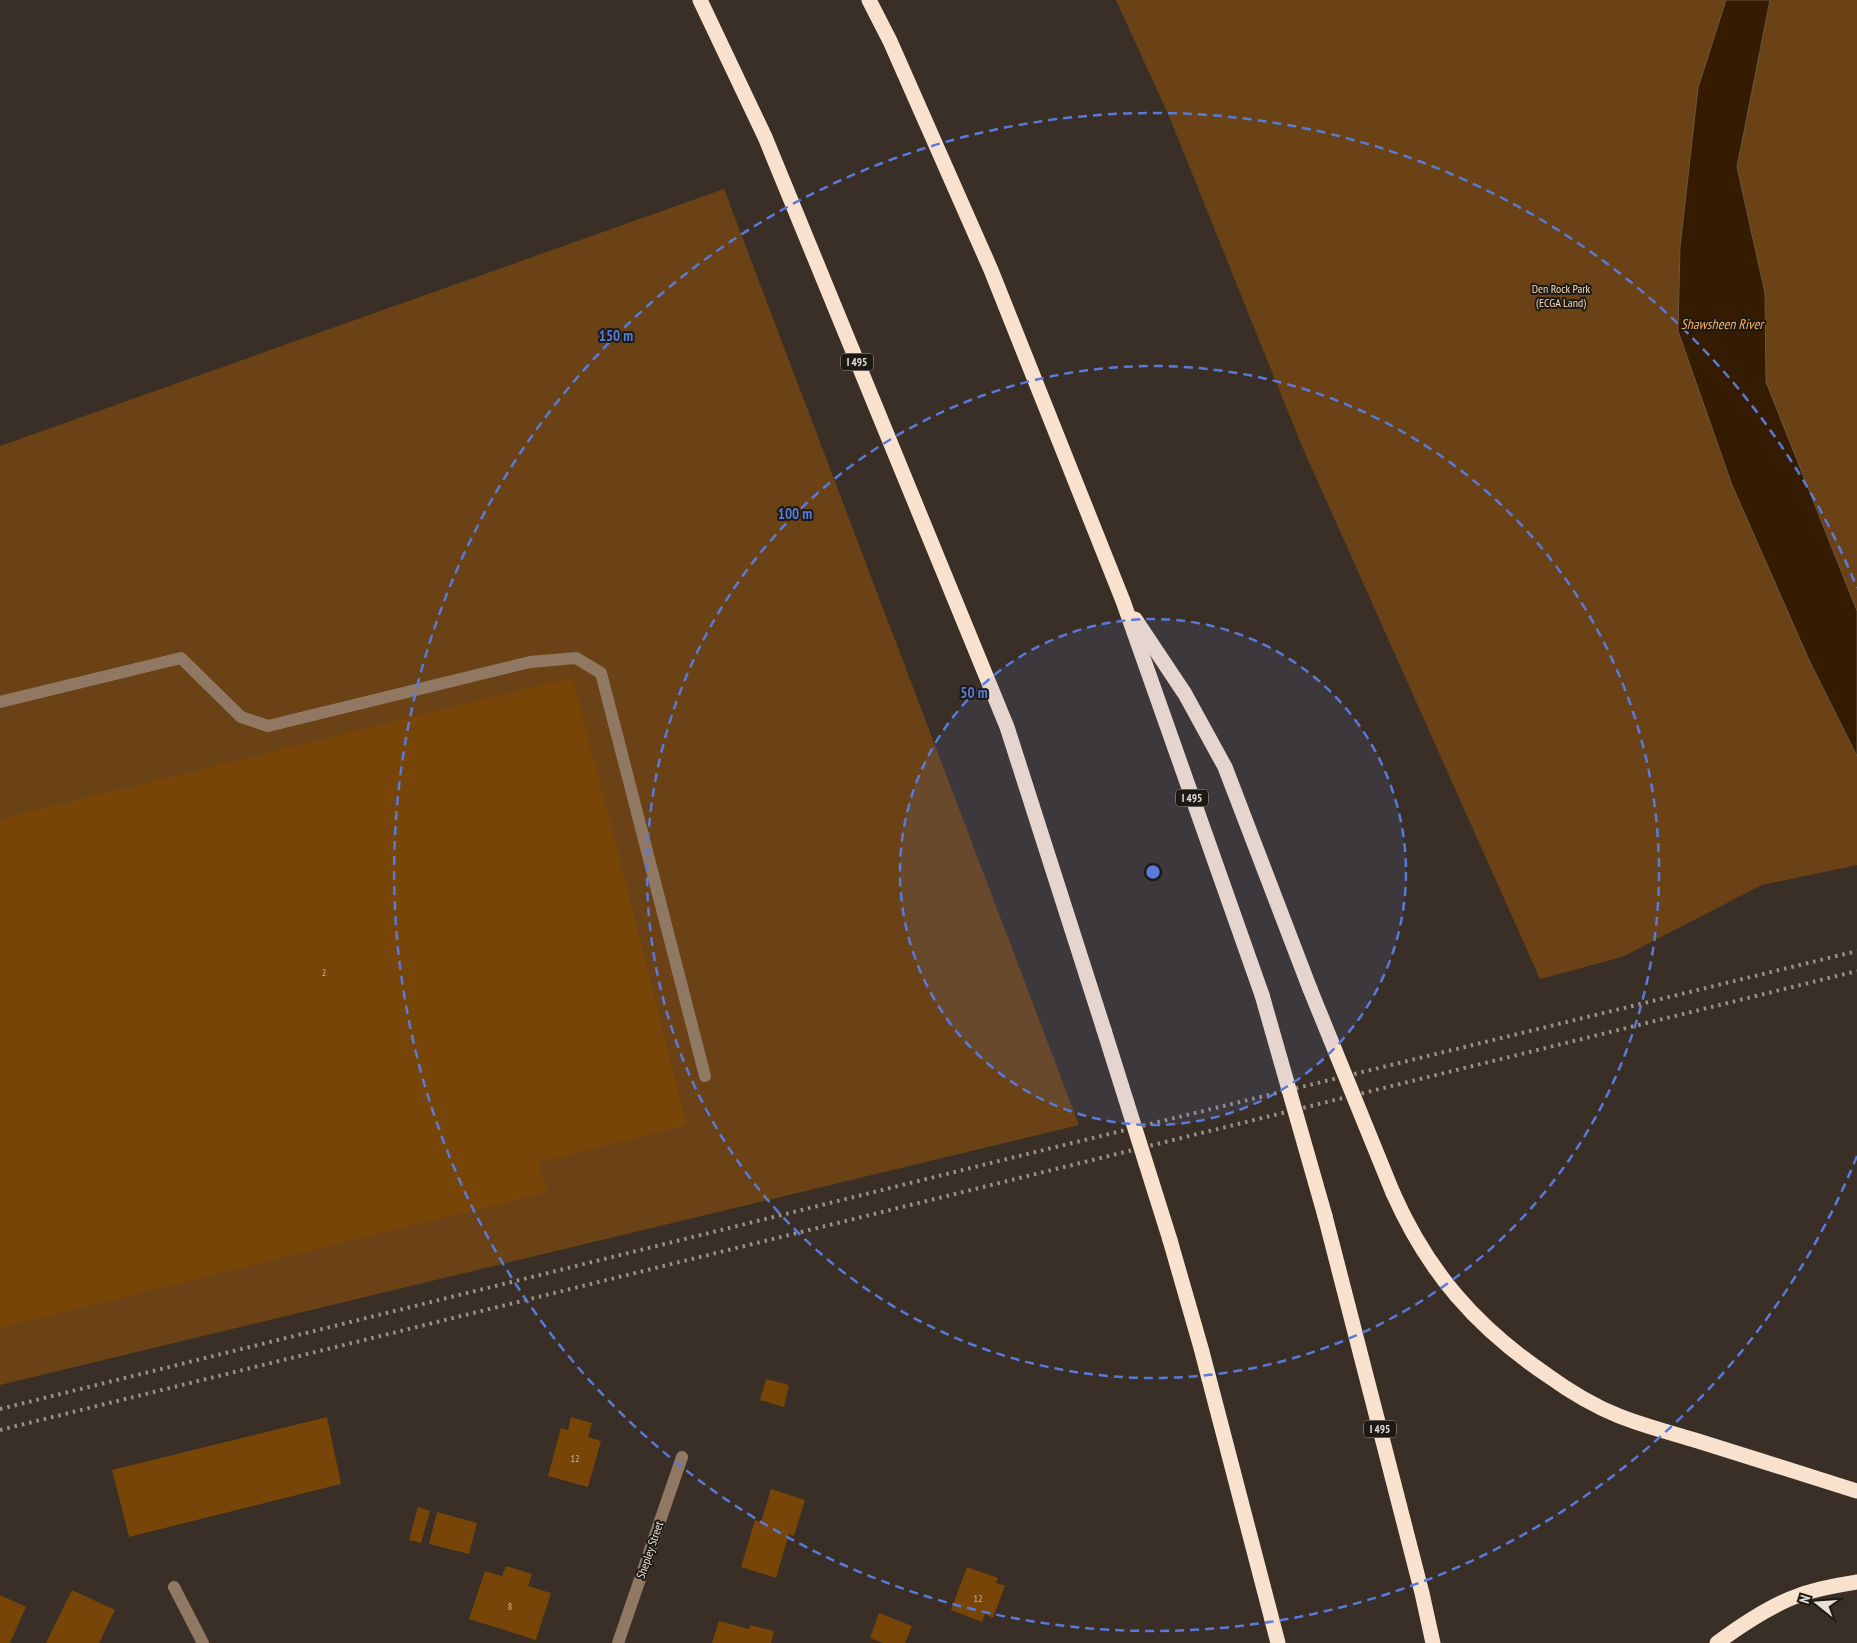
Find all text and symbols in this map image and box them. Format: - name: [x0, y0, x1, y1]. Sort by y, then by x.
- park label: Den Rock Park (ECGA Land): [1532, 281, 1591, 310]
- water label: Shawsheen River: [1681, 315, 1765, 333]
- text: 150 m: [599, 326, 633, 345]
- road number: I 495: [841, 354, 873, 371]
- text: 100 m: [778, 504, 812, 523]
- text: 50 m: [960, 683, 988, 702]
- road number: I 495: [1176, 790, 1208, 806]
- centre of rings: [1144, 863, 1162, 881]
- house number: 2: [322, 966, 326, 979]
- road number: I 495: [1364, 1420, 1396, 1438]
- house number: 12: [571, 1452, 580, 1465]
- street label: Shepley Street: [633, 1519, 667, 1581]
- north arrow: [1792, 1578, 1842, 1628]
- house number: 12: [974, 1592, 983, 1605]
- text: N: [1795, 1593, 1814, 1605]
- house number: 8: [508, 1600, 512, 1613]

